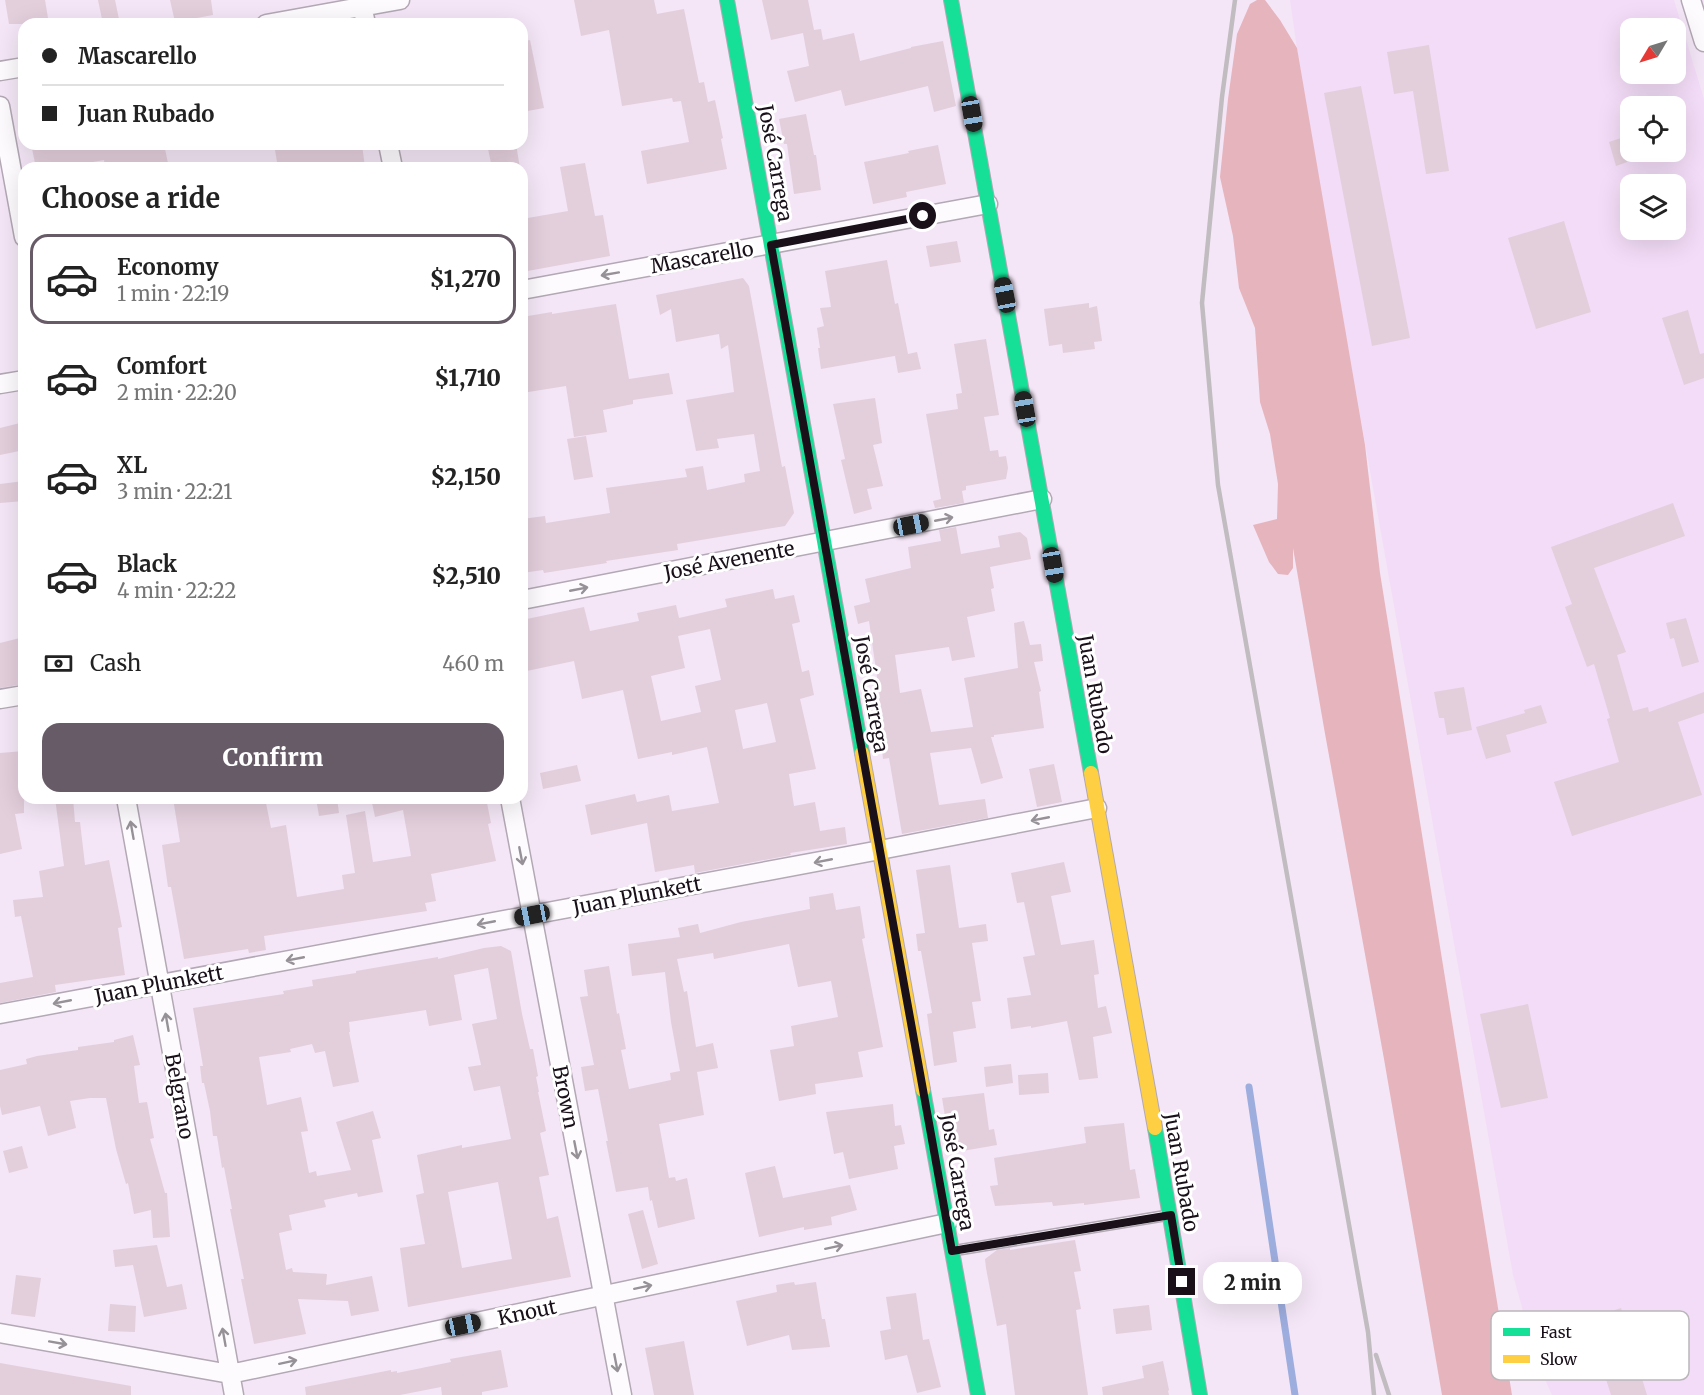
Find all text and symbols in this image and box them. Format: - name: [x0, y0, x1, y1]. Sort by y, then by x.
- north arrow: [1620, 18, 1686, 84]
- map controls: [1620, 18, 1686, 240]
- text: Mascarello: [78, 42, 197, 70]
- car: [960, 95, 984, 133]
- button: locate: [1620, 96, 1686, 162]
- text: Juan Rubado: [78, 100, 214, 128]
- street label: José Carrega: [753, 102, 799, 224]
- button: layers: [1620, 174, 1686, 240]
- text: Choose a ride: [42, 181, 220, 215]
- route start: [909, 202, 936, 229]
- street label: Mascarello: [649, 236, 756, 278]
- icon: car: [45, 252, 99, 306]
- text: Economy: [117, 253, 218, 281]
- text: $1,270: [430, 265, 501, 293]
- one-way arrow: [601, 269, 620, 280]
- car: [993, 276, 1017, 314]
- text: 1 min · 22:19: [117, 281, 229, 306]
- icon: car: [45, 351, 99, 405]
- text: Comfort: [117, 352, 207, 380]
- text: $1,710: [434, 364, 501, 392]
- text: 2 min · 22:20: [117, 380, 237, 405]
- car: [1013, 390, 1037, 428]
- icon: car: [45, 450, 99, 504]
- text: XL: [117, 451, 147, 479]
- text: $2,150: [430, 463, 501, 491]
- text: 3 min · 22:21: [117, 479, 232, 504]
- car: [892, 513, 930, 537]
- one-way arrow: [933, 513, 953, 524]
- street label: José Avenente: [661, 535, 796, 585]
- car: [1041, 546, 1065, 584]
- icon: car: [45, 549, 99, 603]
- text: Black: [117, 550, 177, 578]
- text: $2,510: [432, 562, 501, 590]
- text: 4 min · 22:22: [117, 578, 236, 603]
- one-way arrow: [569, 583, 589, 594]
- street label: Juan Rubado: [1073, 631, 1119, 756]
- street label: José Carrega: [849, 633, 895, 755]
- icon: cash: [42, 647, 75, 680]
- text: Cash: [90, 649, 141, 677]
- text: 460 m: [442, 651, 504, 676]
- button: Confirm: [42, 723, 504, 792]
- one-way arrow: [1030, 814, 1050, 825]
- one-way arrow: [126, 820, 137, 840]
- one-way arrow: [516, 845, 527, 865]
- one-way arrow: [813, 855, 833, 866]
- street label: Juan Plunkett: [570, 870, 704, 920]
- car: [513, 903, 551, 927]
- one-way arrow: [477, 918, 497, 929]
- one-way arrow: [285, 954, 305, 965]
- street label: Juan Plunkett: [92, 959, 226, 1009]
- one-way arrow: [52, 997, 72, 1008]
- one-way arrow: [161, 1012, 172, 1032]
- street label: Belgrano: [160, 1051, 200, 1141]
- street label: Brown: [548, 1063, 584, 1131]
- street label: Juan Rubado: [1159, 1109, 1205, 1234]
- street label: José Carrega: [935, 1111, 981, 1233]
- one-way arrow: [571, 1140, 582, 1160]
- one-way arrow: [823, 1241, 843, 1252]
- callout: 2 min: [1203, 1261, 1302, 1303]
- route end: [1168, 1268, 1195, 1295]
- text: 2 min: [1224, 1270, 1281, 1295]
- one-way arrow: [633, 1281, 652, 1292]
- street label: Knout: [495, 1294, 559, 1330]
- legend: [1491, 1311, 1689, 1380]
- car: [444, 1312, 482, 1338]
- text: Fast: [1540, 1322, 1573, 1342]
- one-way arrow: [218, 1328, 229, 1348]
- one-way arrow: [47, 1338, 67, 1349]
- text: Slow: [1540, 1349, 1578, 1369]
- one-way arrow: [611, 1352, 622, 1372]
- one-way arrow: [277, 1356, 297, 1367]

